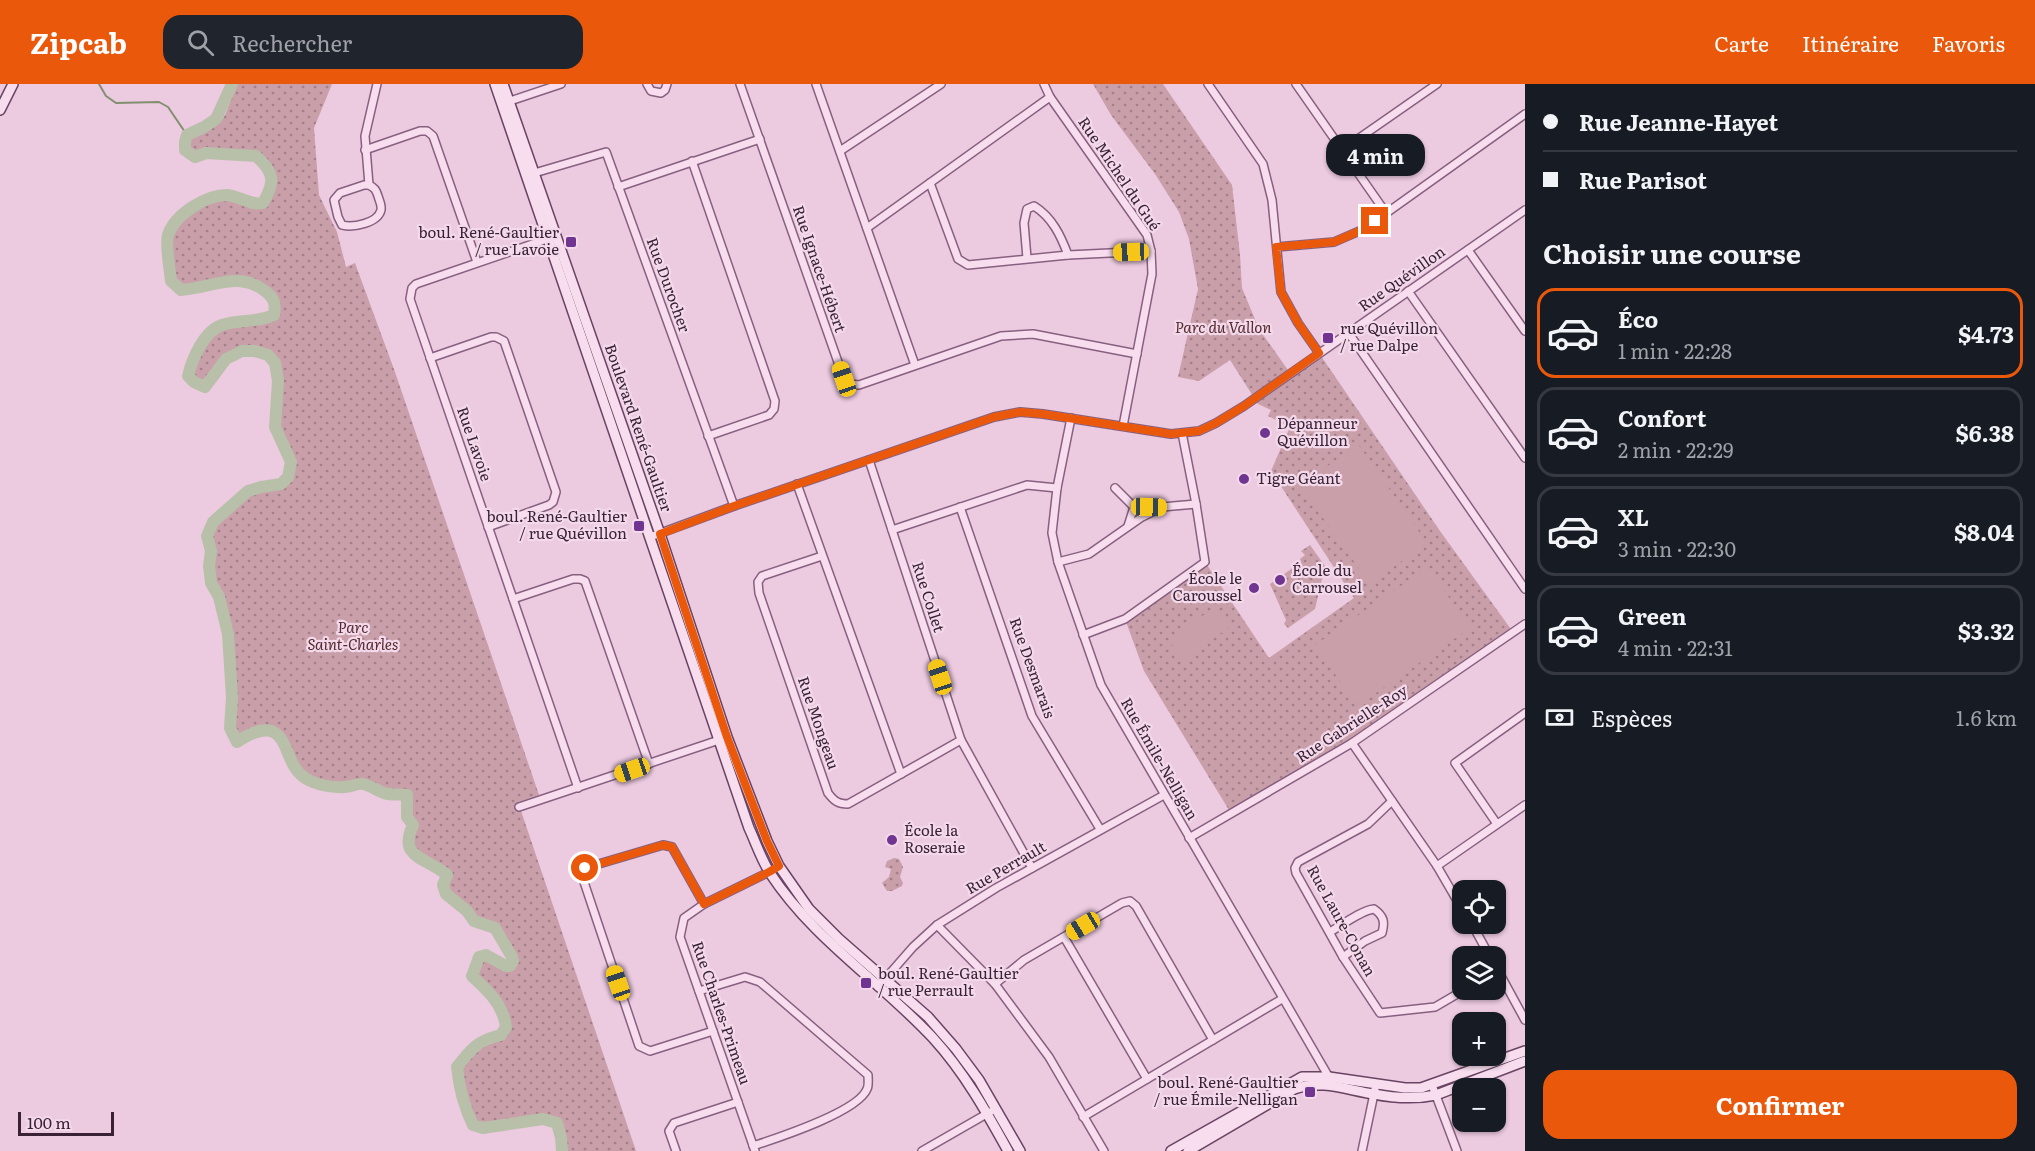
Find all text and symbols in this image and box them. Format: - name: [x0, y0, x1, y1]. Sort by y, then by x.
- search box: [163, 15, 583, 69]
- text: Zipcab: [30, 21, 127, 63]
- icon: search: [184, 26, 217, 59]
- text: Rechercher: [232, 26, 352, 59]
- text: Carte: [1714, 27, 1769, 58]
- text: Itinéraire: [1802, 27, 1899, 58]
- text: Favoris: [1932, 27, 2005, 58]
- text: Rue Jeanne-Hayet: [1579, 105, 1778, 138]
- street label: Rue Michel du Gué: [1073, 112, 1167, 235]
- callout: 4 min: [1326, 134, 1424, 176]
- text: 4 min: [1347, 140, 1404, 170]
- text: Rue Parisot: [1579, 163, 1707, 196]
- street label: Rue Ignace-Hébert: [788, 202, 853, 335]
- route end: [1361, 207, 1388, 234]
- place label: boul. René-Gaultier / rue Lavoie: [419, 220, 559, 260]
- text: Choisir une course: [1543, 232, 1801, 272]
- street label: Rue Durocher: [642, 234, 697, 335]
- marker: boul. René-Gaultier / rue Lavoie: [564, 235, 578, 249]
- street label: Rue Quévillon: [1353, 239, 1449, 316]
- car: [1113, 242, 1149, 262]
- text: Éco: [1618, 302, 1658, 335]
- icon: car: [1546, 306, 1600, 360]
- park label: Parc du Vallon: [1175, 315, 1271, 338]
- place label: rue Quévillon / rue Dalpe: [1340, 316, 1438, 356]
- text: $4.73: [1958, 317, 2014, 350]
- marker: rue Quévillon / rue Dalpe: [1321, 331, 1335, 345]
- text: 1 min · 22:28: [1618, 335, 1732, 365]
- street label: Boulevard René-Gaultier: [600, 340, 679, 515]
- car: [830, 359, 858, 399]
- text: Confort: [1618, 401, 1706, 434]
- street label: Rue Lavoie: [452, 403, 499, 484]
- icon: car: [1546, 405, 1600, 459]
- place label: Dépanneur Quévillon: [1277, 411, 1357, 451]
- text: $6.38: [1956, 416, 2014, 449]
- marker: Dépanneur Quévillon: [1258, 426, 1272, 440]
- text: 2 min · 22:29: [1618, 434, 1733, 464]
- place label: Tigre Géant: [1256, 466, 1341, 489]
- marker: Tigre Géant: [1237, 472, 1251, 486]
- car: [1131, 498, 1167, 516]
- text: XL: [1618, 500, 1649, 533]
- place label: boul. René-Gaultier / rue Quévillon: [487, 504, 627, 544]
- icon: car: [1546, 504, 1600, 558]
- text: $8.04: [1954, 515, 2014, 548]
- marker: boul. René-Gaultier / rue Quévillon: [632, 519, 646, 533]
- text: 3 min · 22:30: [1618, 533, 1736, 563]
- street label: Rue Collet: [907, 558, 952, 635]
- place label: École du Carrousel: [1292, 558, 1362, 598]
- place label: École le Caroussel: [1172, 566, 1242, 606]
- marker: École du Carrousel: [1273, 573, 1287, 587]
- marker: École le Caroussel: [1247, 581, 1261, 595]
- text: Green: [1618, 599, 1687, 632]
- icon: car: [1546, 603, 1600, 657]
- street label: Rue Desmarais: [1005, 614, 1062, 721]
- text: $3.32: [1958, 614, 2014, 647]
- park label: Parc Saint-Charles: [308, 615, 398, 655]
- text: 4 min · 22:31: [1618, 632, 1733, 662]
- car: [926, 657, 954, 697]
- street label: Rue Mongeau: [793, 673, 846, 773]
- street label: Rue Gabrielle-Roy: [1291, 678, 1412, 767]
- street label: Rue Émile-Nelligan: [1116, 693, 1205, 824]
- icon: cash: [1543, 701, 1576, 734]
- text: Espèces: [1591, 701, 1672, 734]
- text: 1.6 km: [1956, 702, 2017, 732]
- car: [612, 756, 652, 784]
- place label: École la Roseraie: [904, 818, 966, 858]
- marker: École la Roseraie: [885, 833, 899, 847]
- street label: Rue Perrault: [961, 834, 1050, 899]
- route start: [571, 854, 598, 881]
- street label: Rue Laure-Conan: [1302, 860, 1383, 980]
- map controls: [1452, 880, 1506, 1132]
- button: locate: [1452, 880, 1506, 934]
- car: [1063, 909, 1103, 943]
- street label: Rue Charles-Primeau: [687, 938, 758, 1088]
- button: layers: [1452, 946, 1506, 1000]
- place label: boul. René-Gaultier / rue Perrault: [878, 961, 1019, 1001]
- car: [604, 963, 632, 1003]
- marker: boul. René-Gaultier / rue Perrault: [859, 976, 873, 990]
- button: +: [1452, 1012, 1506, 1066]
- place label: boul. René-Gaultier / rue Émile-Nelligan: [1154, 1070, 1298, 1110]
- button: Confirmer: [1543, 1070, 2017, 1139]
- button: −: [1452, 1078, 1506, 1132]
- marker: boul. René-Gaultier / rue Émile-Nelligan: [1303, 1085, 1317, 1099]
- scale bar: [18, 1109, 114, 1136]
- text: 100 m: [27, 1110, 71, 1134]

